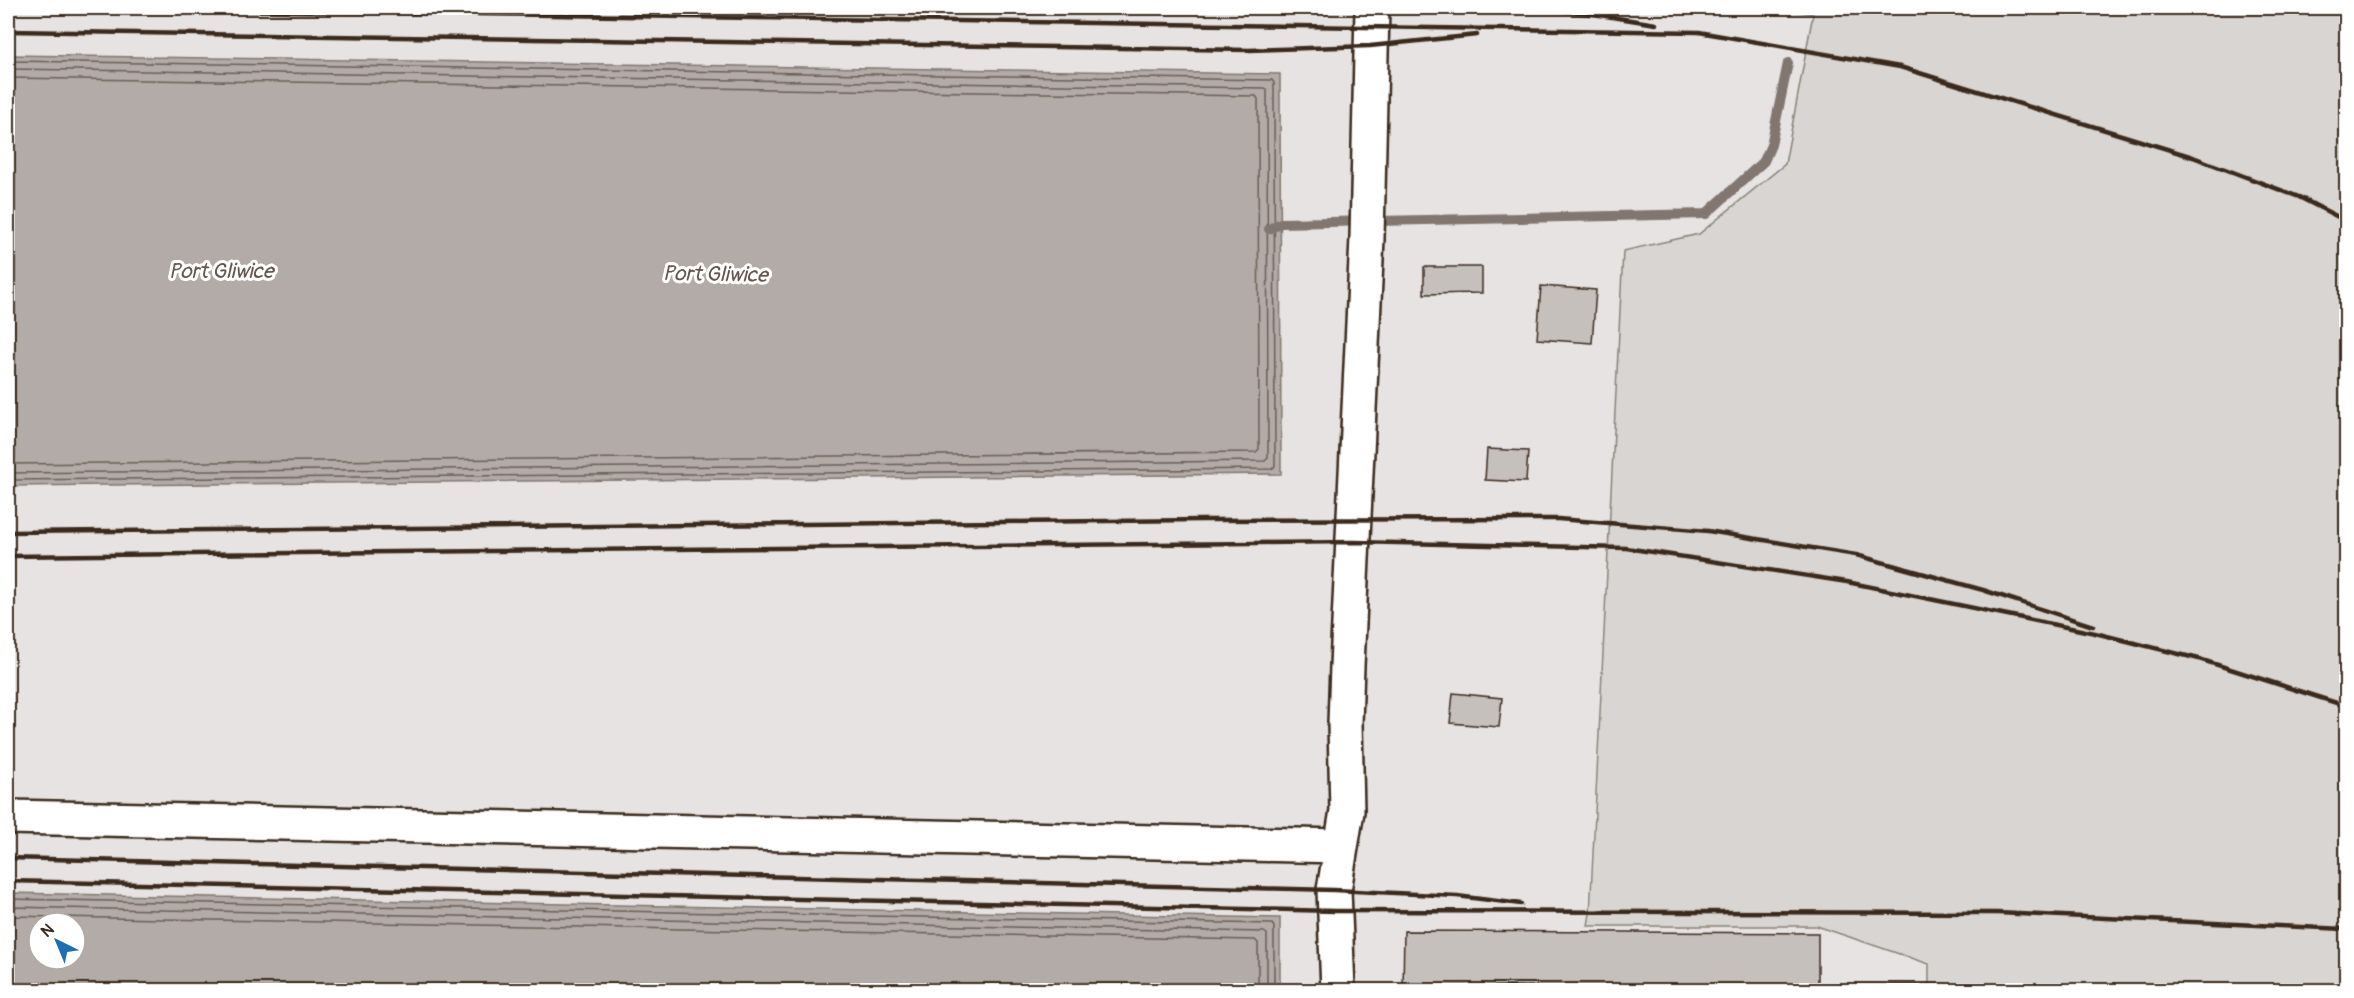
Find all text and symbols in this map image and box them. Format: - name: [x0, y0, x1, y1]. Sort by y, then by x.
- water label: Port Gliwice: [169, 258, 276, 285]
- water label: Port Gliwice: [662, 260, 770, 289]
- north arrow: [27, 911, 87, 971]
- text: N: [37, 920, 58, 942]

